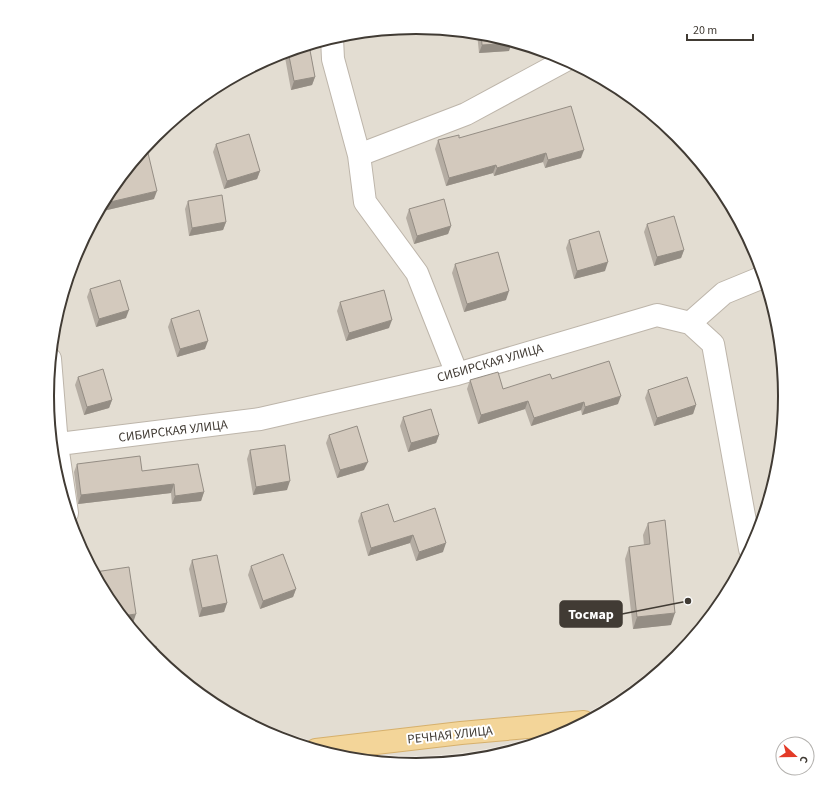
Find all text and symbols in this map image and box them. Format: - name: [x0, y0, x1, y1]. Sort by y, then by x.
- scale bar: [687, 16, 753, 42]
- text: 20 m: [693, 22, 717, 39]
- street label: СИБИРСКАЯ УЛИЦА: [435, 339, 546, 387]
- street label: СИБИРСКАЯ УЛИЦА: [117, 415, 229, 447]
- callout: Тосмар: [560, 601, 622, 627]
- text: Тосмар: [568, 605, 614, 625]
- street label: РЕЧНАЯ УЛИЦА: [406, 721, 494, 748]
- north arrow: [775, 736, 815, 776]
- text: С: [796, 754, 812, 766]

